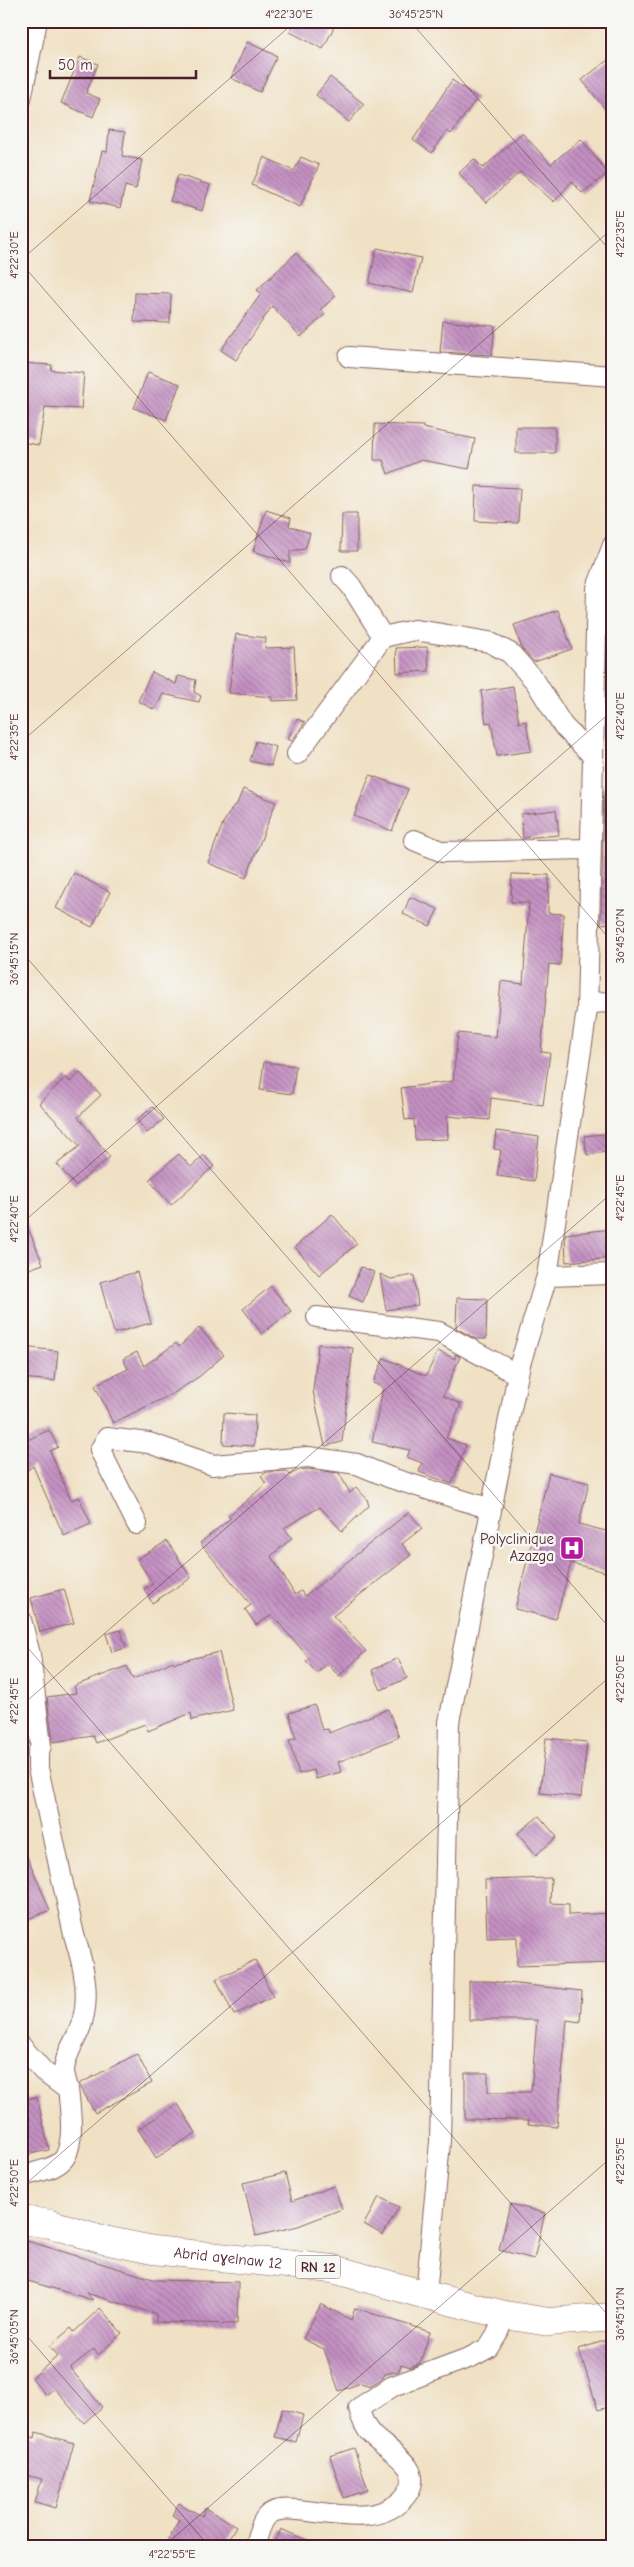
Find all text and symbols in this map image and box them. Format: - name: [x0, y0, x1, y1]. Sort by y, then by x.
- text: 4°22'30"E: [265, 7, 313, 21]
- text: 36°45'25"N: [389, 7, 443, 21]
- scale bar: [50, 48, 196, 80]
- text: 50 m: [58, 56, 93, 74]
- text: 4°22'35"E: [613, 211, 627, 257]
- text: 4°22'30"E: [7, 231, 21, 279]
- text: 4°22'40"E: [613, 692, 627, 740]
- text: 4°22'35"E: [7, 714, 21, 760]
- text: 36°45'20"N: [613, 909, 627, 963]
- text: 36°45'15"N: [7, 933, 21, 985]
- text: 4°22'45"E: [613, 1175, 627, 1221]
- text: 4°22'40"E: [7, 1195, 21, 1243]
- place label: Polyclinique Azazga: [480, 1530, 554, 1565]
- hospital icon: Polyclinique Azazga: [559, 1535, 585, 1561]
- text: 4°22'50"E: [613, 1655, 627, 1703]
- text: 4°22'45"E: [7, 1678, 21, 1724]
- text: 4°22'55"E: [613, 2137, 627, 2185]
- text: 4°22'50"E: [7, 2159, 21, 2207]
- street label: Abrid aɣelnaw 12: [173, 2243, 283, 2273]
- road number: RN 12: [296, 2256, 340, 2278]
- text: 36°45'10"N: [613, 2287, 627, 2341]
- text: 36°45'05"N: [7, 2309, 21, 2365]
- text: 4°22'55"E: [148, 2547, 196, 2561]

